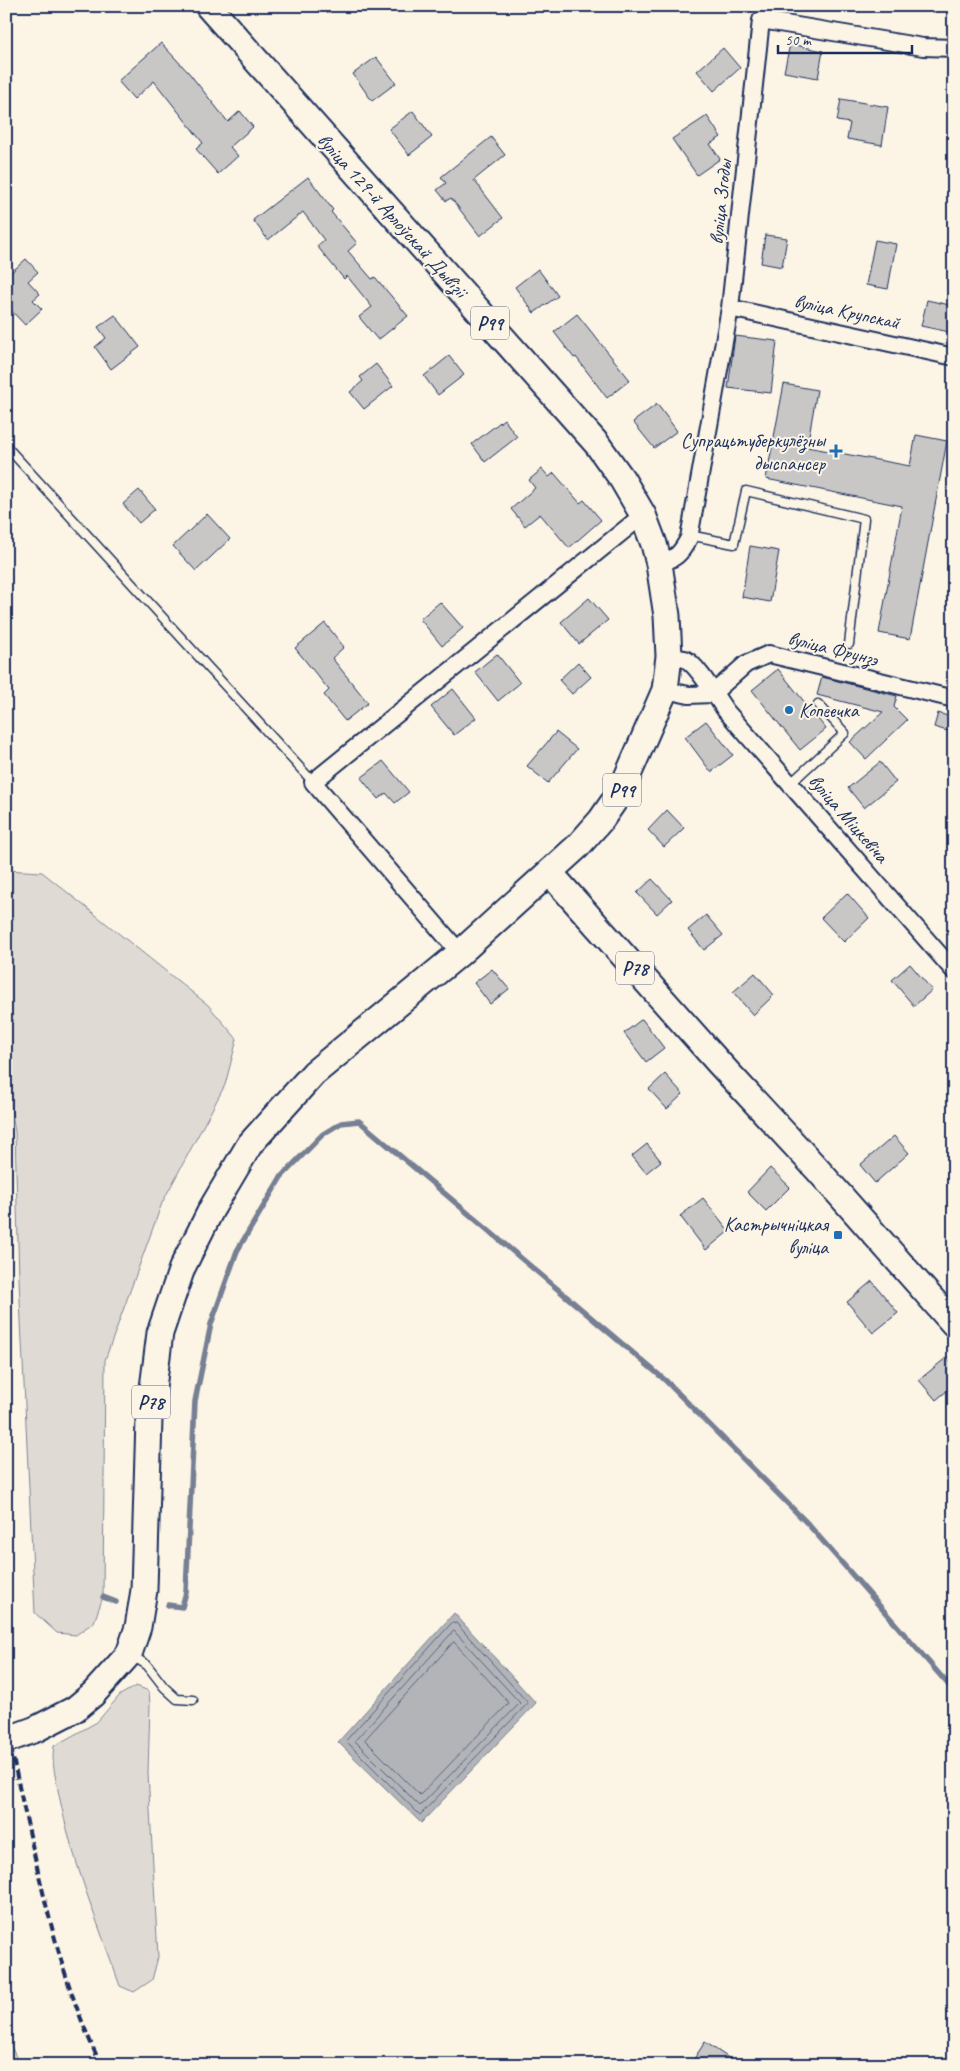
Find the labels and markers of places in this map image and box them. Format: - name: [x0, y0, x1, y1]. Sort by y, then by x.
- place label: Супрацьтуберкулёзны дыспансер: [681, 428, 826, 476]
- marker: Супрацьтуберкулёзны дыспансер: [829, 444, 843, 458]
- place label: Копеечка: [799, 698, 860, 723]
- marker: Копеечка: [783, 704, 795, 716]
- place label: Кастрычніцкая вуліца: [724, 1212, 830, 1260]
- marker: Кастрычніцкая вуліца: [832, 1229, 844, 1241]

